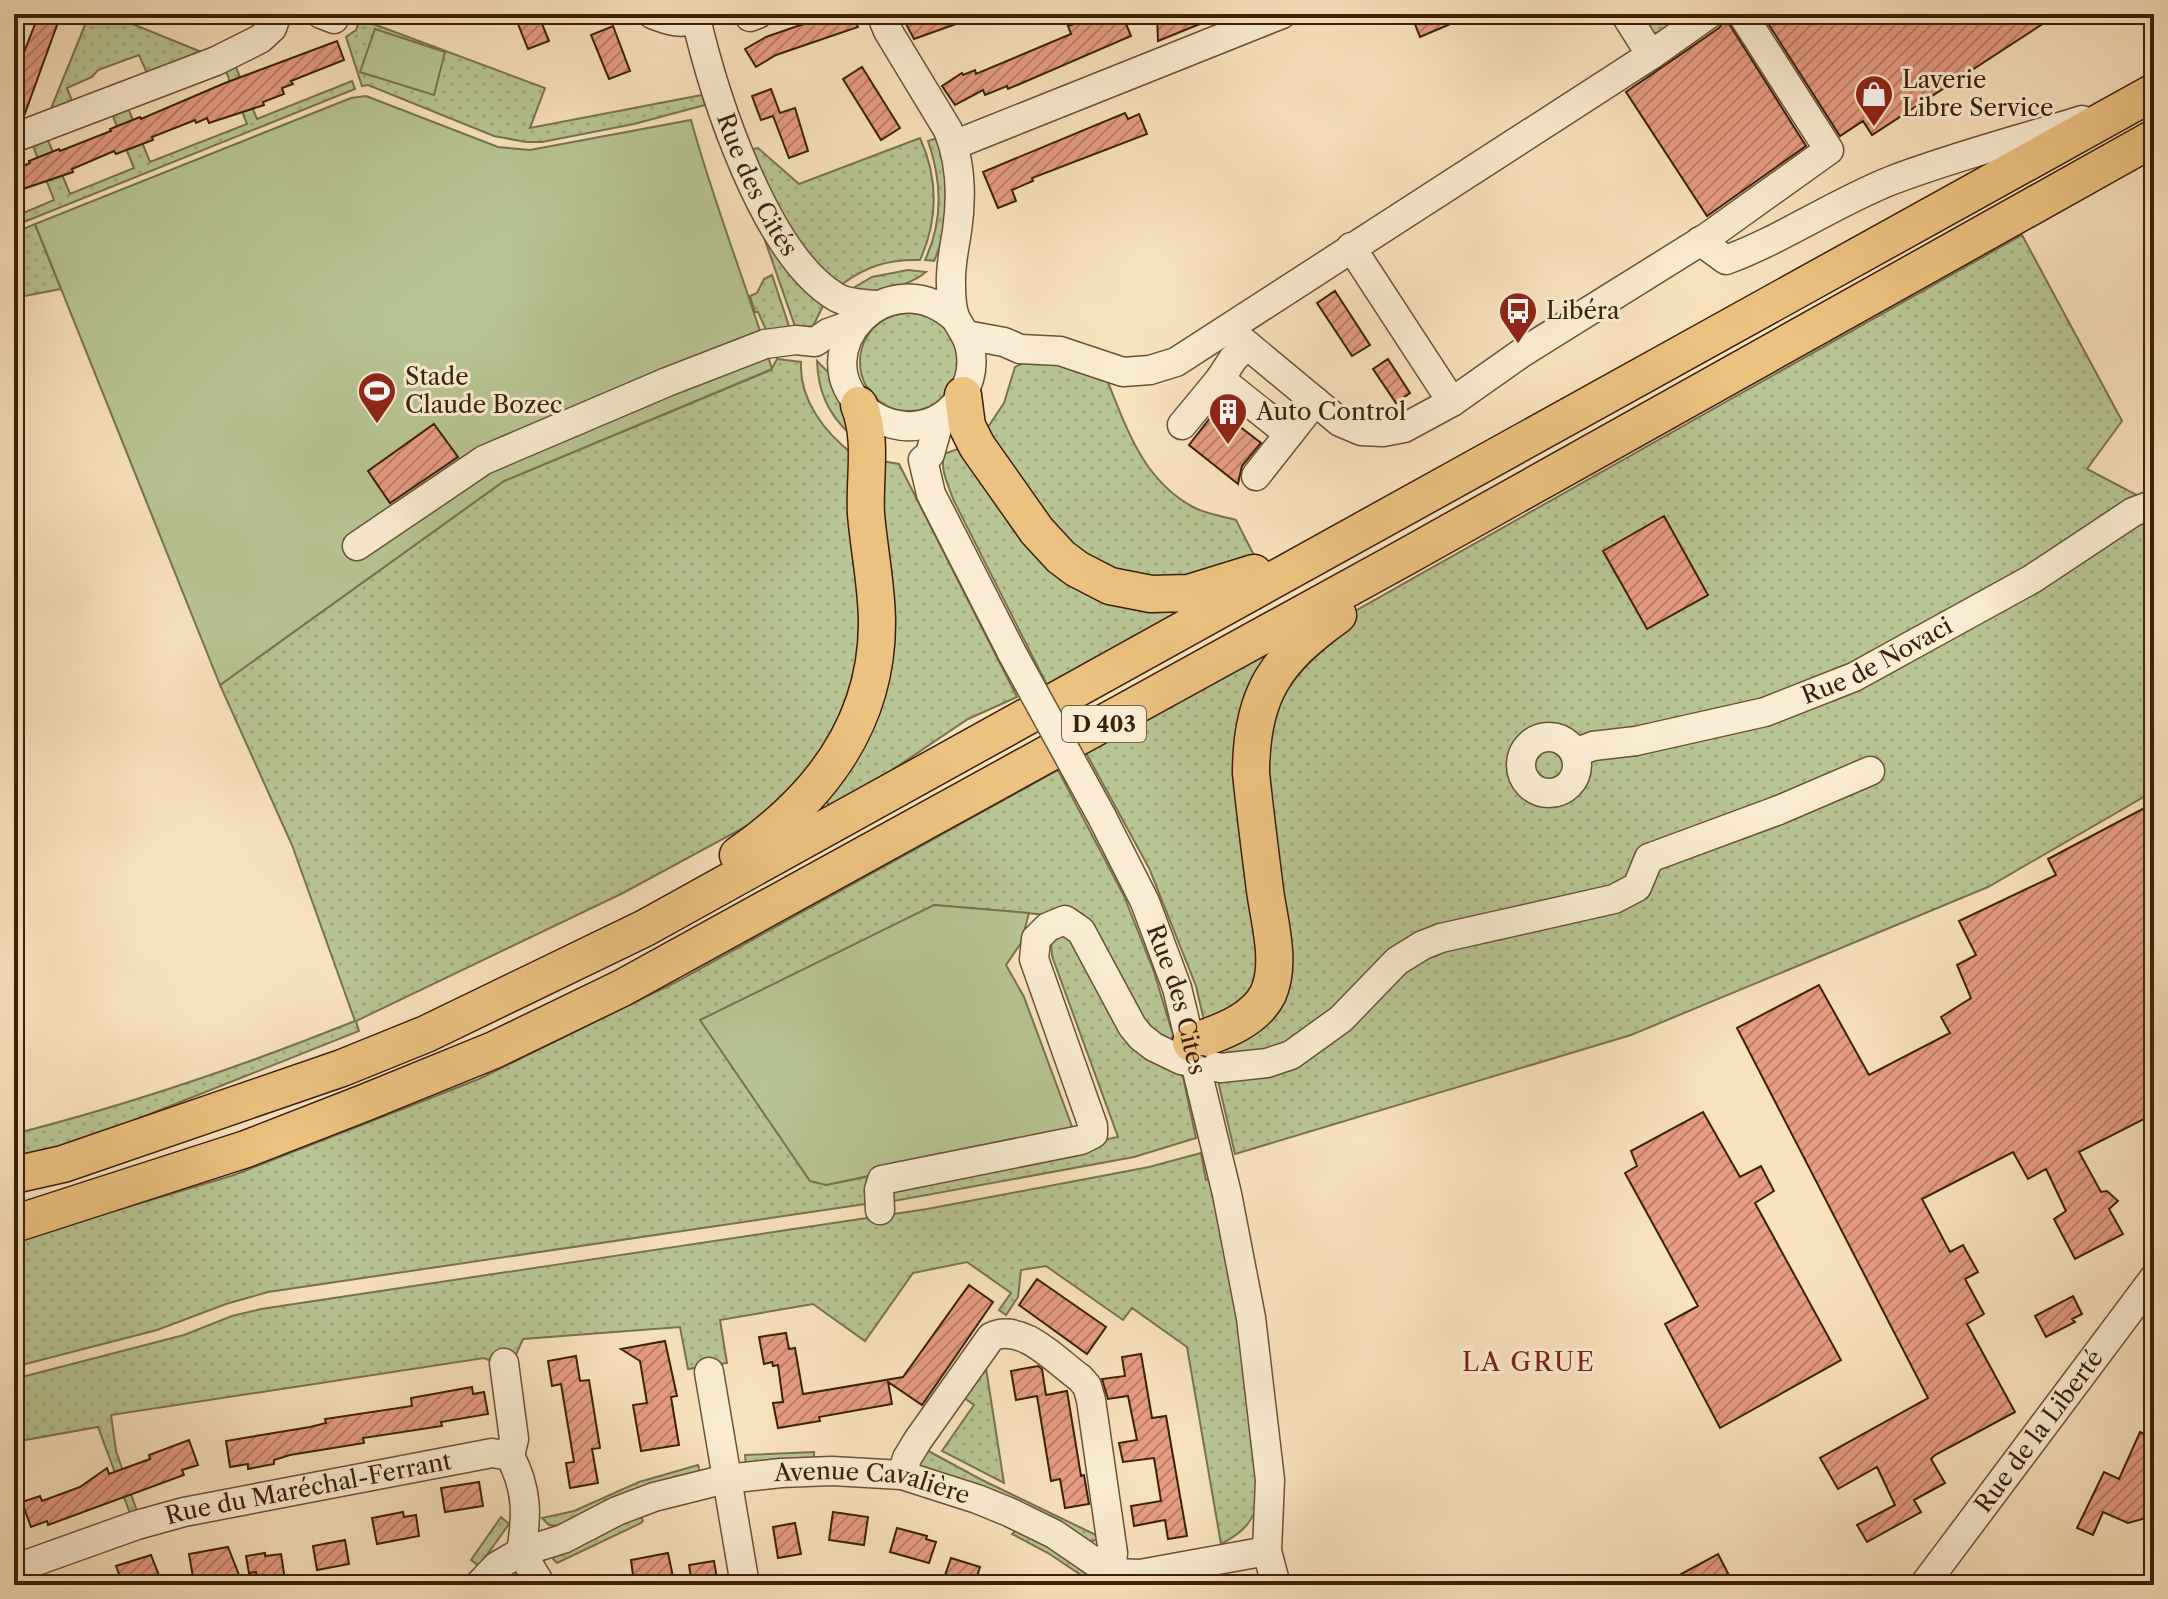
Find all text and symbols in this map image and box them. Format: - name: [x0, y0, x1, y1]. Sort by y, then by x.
- place label: Laverie Libre Service: [1902, 65, 2053, 122]
- shop icon: Laverie Libre Service: [1853, 73, 1895, 128]
- street label: Rue des Cités: [711, 109, 804, 262]
- bus stop icon: Libéra: [1497, 290, 1539, 345]
- place label: Libéra: [1546, 296, 1620, 325]
- place label: Stade Claude Bozec: [405, 362, 562, 419]
- sports icon: Stade Claude Bozec: [356, 370, 398, 425]
- building icon: Auto Control: [1207, 391, 1249, 446]
- place label: Auto Control: [1255, 397, 1406, 426]
- street label: Rue de Novaci: [1797, 611, 1957, 710]
- road number: D 403: [1062, 706, 1146, 742]
- street label: Rue des Cités: [1141, 920, 1212, 1077]
- street label: Rue de la Liberté: [1968, 1344, 2109, 1518]
- district label: LA GRUE: [1462, 1346, 1596, 1378]
- street label: Rue du Maréchal-Ferrant: [162, 1446, 454, 1530]
- street label: Avenue Cavalière: [772, 1456, 973, 1510]

